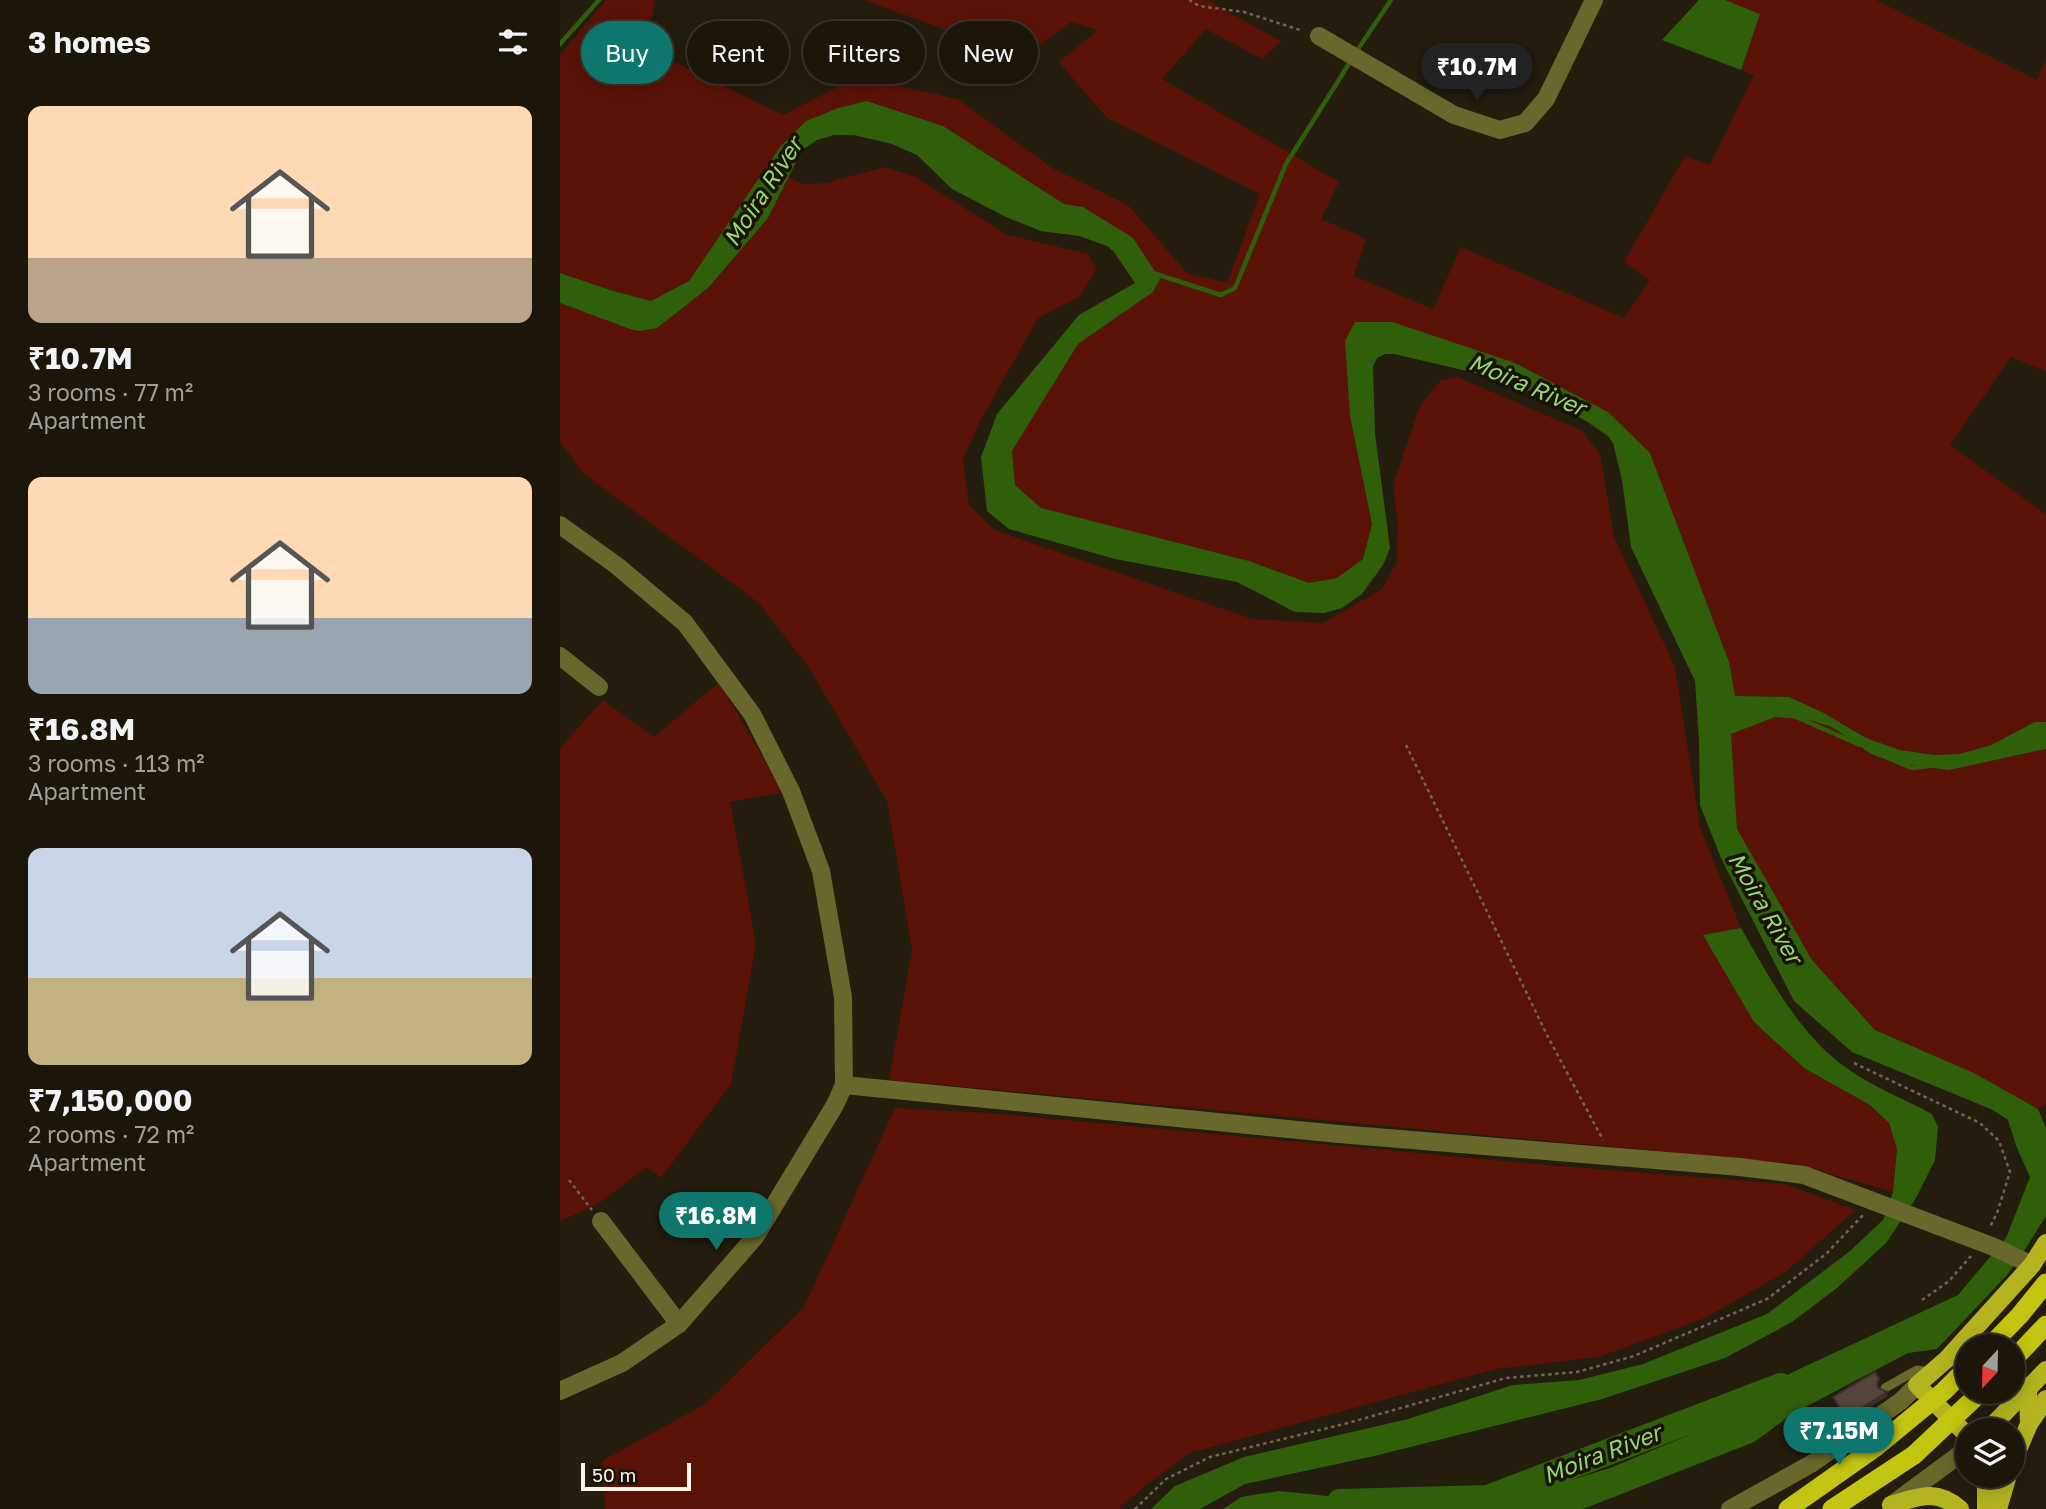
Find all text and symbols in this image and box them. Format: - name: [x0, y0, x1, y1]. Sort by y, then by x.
- chip: Buy: [581, 21, 673, 84]
- chip: Rent: [687, 21, 789, 84]
- chip: Filters: [803, 21, 925, 84]
- chip: New: [939, 21, 1038, 84]
- icon: filters: [494, 23, 532, 61]
- text: 3 homes: [28, 24, 151, 60]
- pin: ₹10.7M: [1420, 43, 1534, 103]
- text: ₹10.7M: [1437, 52, 1517, 80]
- water label: Moira River: [717, 129, 809, 251]
- icon: home: [217, 151, 343, 277]
- text: ₹10.7M: [28, 340, 133, 376]
- water label: Moira River: [1465, 347, 1593, 422]
- text: 3 rooms · 77 m²: [28, 378, 193, 406]
- text: Apartment: [28, 406, 146, 434]
- icon: home: [217, 522, 343, 648]
- text: ₹16.8M: [28, 711, 135, 747]
- text: 3 rooms · 113 m²: [28, 749, 205, 777]
- text: Apartment: [28, 777, 146, 805]
- water label: Moira River: [1723, 847, 1810, 971]
- icon: home: [217, 893, 343, 1019]
- text: ₹7,150,000: [28, 1082, 192, 1118]
- text: 2 rooms · 72 m²: [28, 1120, 194, 1148]
- text: Apartment: [28, 1148, 146, 1176]
- pin: ₹16.8M: [659, 1192, 773, 1252]
- text: ₹16.8M: [675, 1201, 757, 1229]
- north arrow: [1955, 1334, 2025, 1404]
- map controls: [1955, 1334, 2025, 1488]
- pin: ₹7.15M: [1782, 1408, 1896, 1467]
- text: ₹7.15M: [1799, 1416, 1879, 1444]
- water label: Moira River: [1539, 1417, 1667, 1488]
- button: layers: [1955, 1418, 2025, 1488]
- scale bar: [581, 1460, 691, 1492]
- text: 50 m: [592, 1463, 636, 1486]

